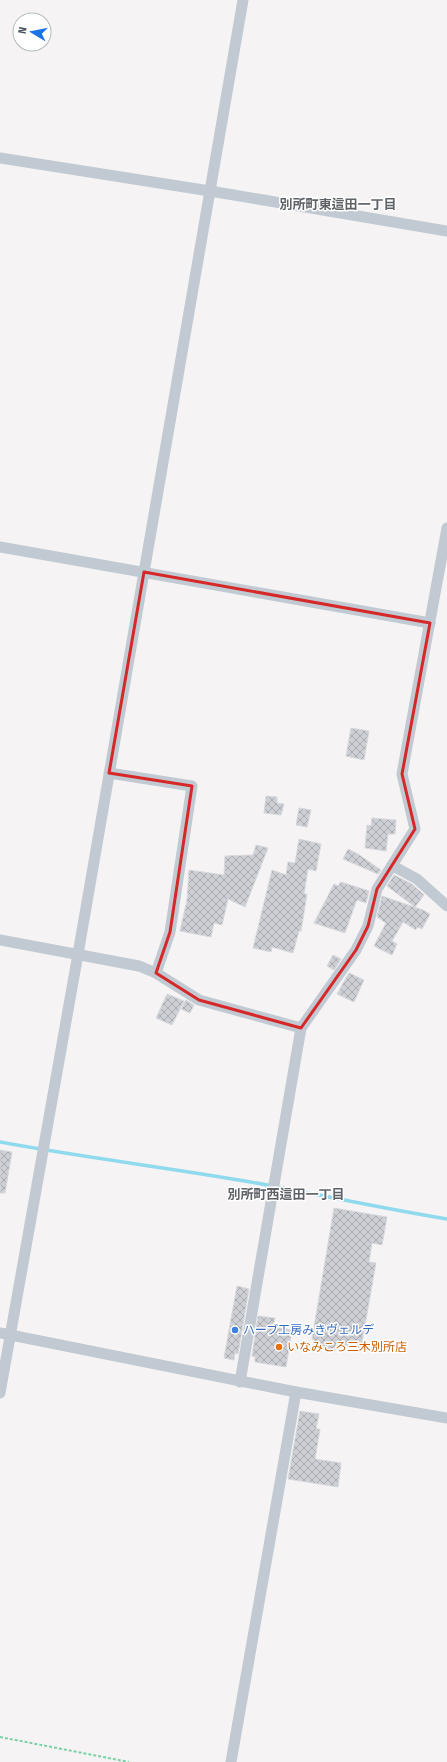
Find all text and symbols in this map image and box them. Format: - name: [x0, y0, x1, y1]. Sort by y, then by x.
- north arrow: [12, 12, 52, 52]
- text: N: [16, 26, 30, 35]
- district label: 別所町東這田一丁目: [279, 197, 397, 212]
- district label: 別所町西這田一丁目: [227, 1187, 345, 1202]
- place label: ハーブ工房みきヴェルデ: [243, 1323, 374, 1337]
- marker: ハーブ工房みきヴェルデ: [230, 1325, 240, 1335]
- place label: いなみころ三木別所店: [287, 1340, 407, 1354]
- marker: いなみころ三木別所店: [274, 1342, 284, 1352]

